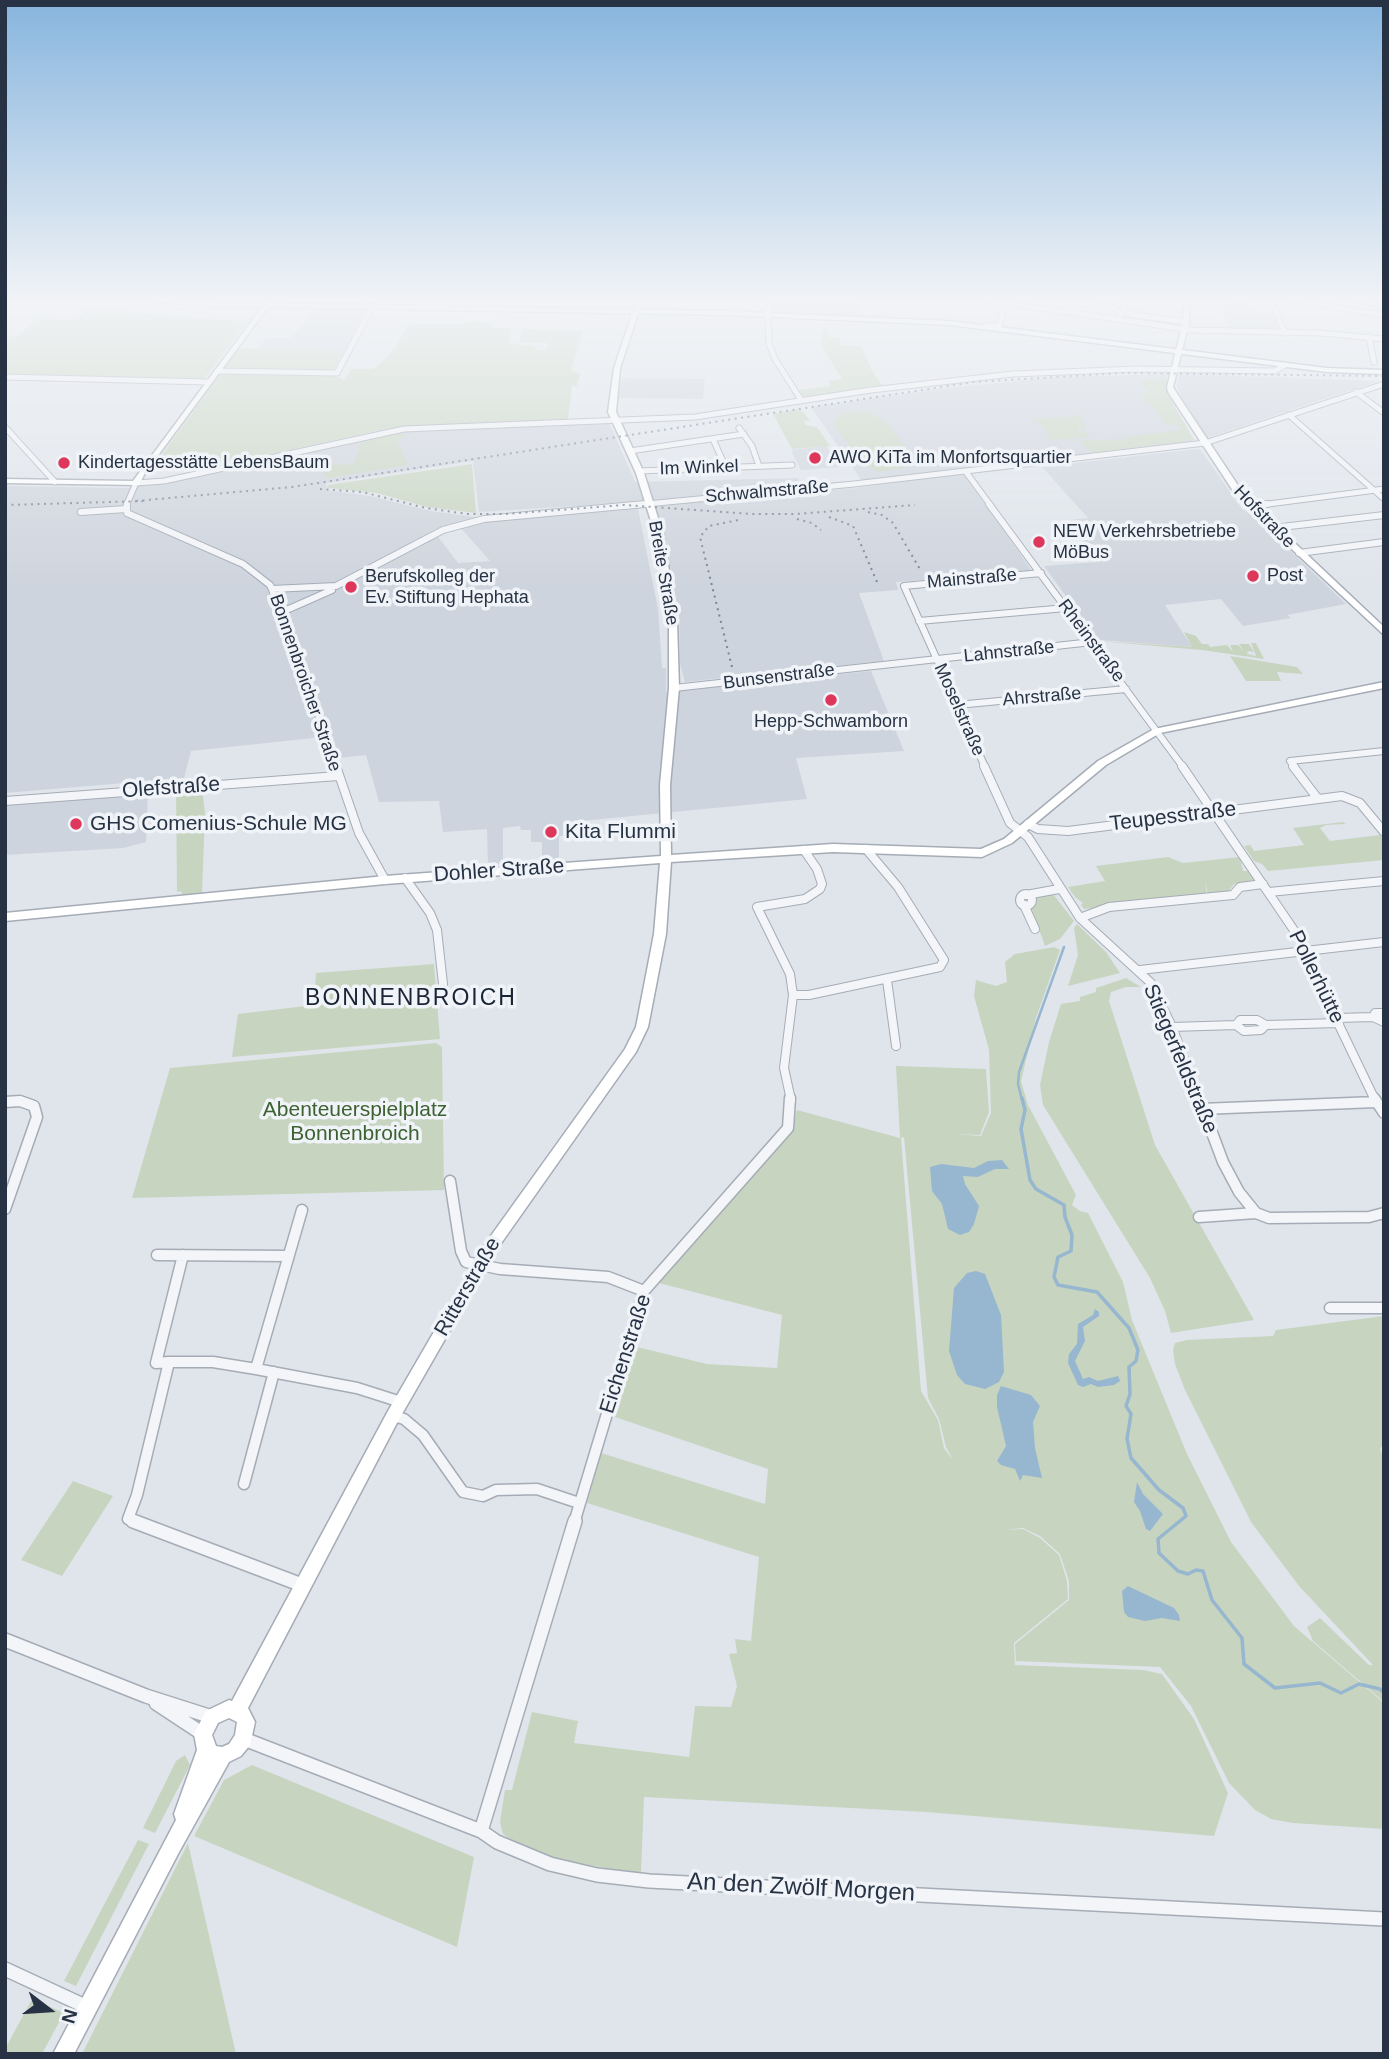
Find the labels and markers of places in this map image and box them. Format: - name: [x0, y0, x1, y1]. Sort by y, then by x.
- place label: AWO KiTa im Monfortsquartier: [829, 447, 1071, 469]
- marker: AWO KiTa im Monfortsquartier: [807, 450, 823, 466]
- place label: Kindertagesstätte LebensBaum: [78, 452, 329, 474]
- marker: Kindertagesstätte LebensBaum: [56, 455, 72, 471]
- place label: NEW Verkehrsbetriebe MöBus: [1053, 521, 1236, 564]
- marker: NEW Verkehrsbetriebe MöBus: [1031, 534, 1047, 550]
- place label: Post: [1267, 565, 1303, 587]
- place label: Berufskolleg der Ev. Stiftung Hephata: [365, 566, 529, 608]
- marker: Post: [1245, 568, 1261, 584]
- marker: Berufskolleg der Ev. Stiftung Hephata: [343, 579, 359, 595]
- marker: Hepp-Schwamborn: [823, 692, 839, 708]
- place label: Hepp-Schwamborn: [754, 711, 908, 733]
- place label: GHS Comenius-Schule MG: [90, 811, 347, 837]
- marker: GHS Comenius-Schule MG: [68, 816, 84, 832]
- place label: Kita Flummi: [565, 819, 676, 845]
- marker: Kita Flummi: [543, 824, 559, 840]

